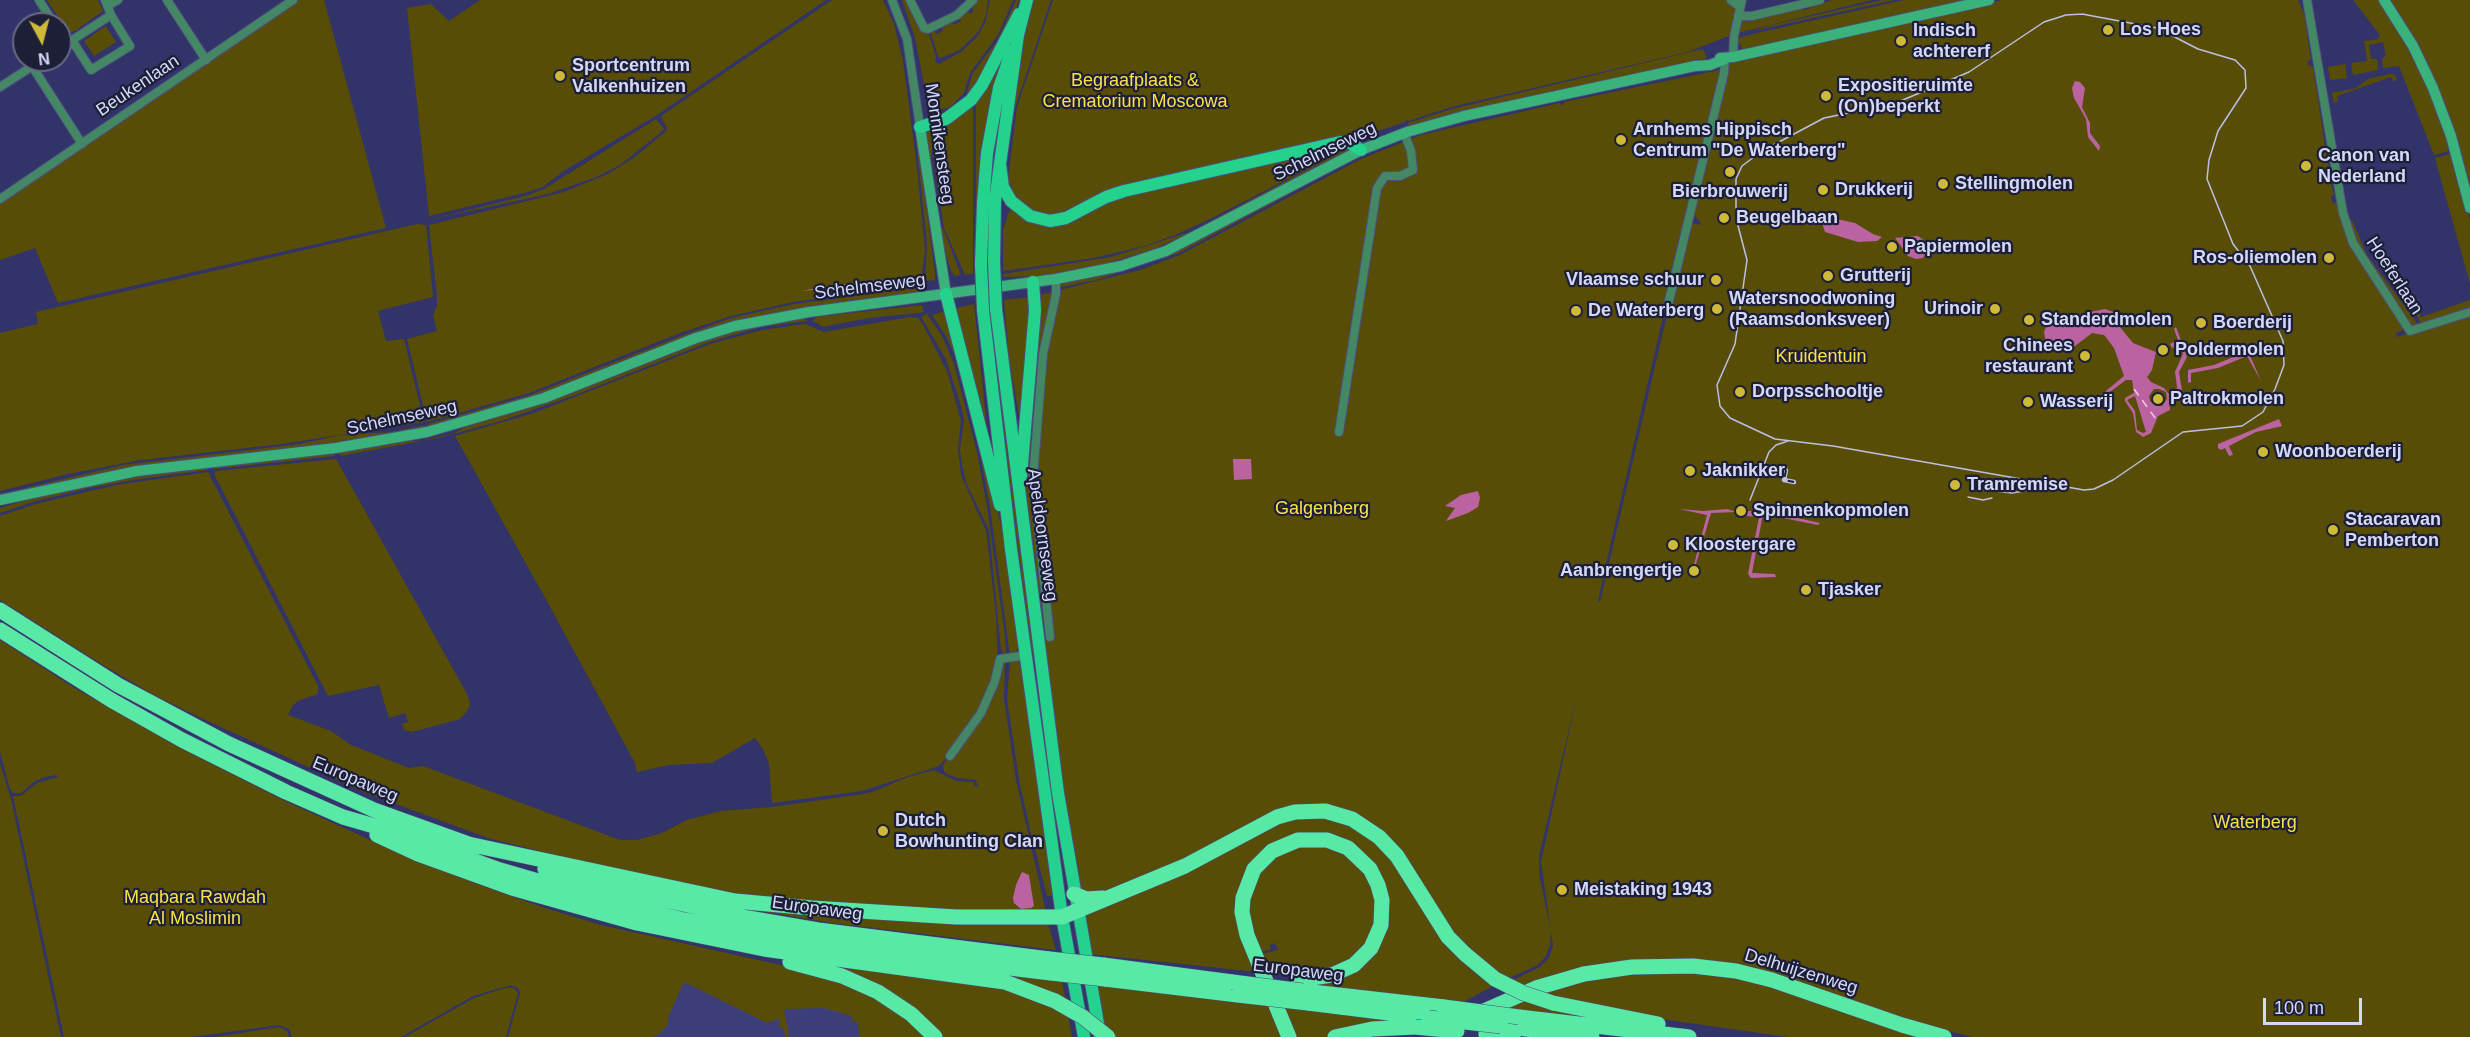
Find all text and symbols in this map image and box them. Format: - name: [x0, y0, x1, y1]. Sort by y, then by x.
- north arrow: [12, 12, 72, 72]
- place label: Los Hoes: [2120, 19, 2201, 41]
- place label: Indisch achtererf: [1913, 20, 1990, 63]
- marker: Los Hoes: [2101, 23, 2115, 37]
- marker: Indisch achtererf: [1894, 34, 1908, 48]
- text: N: [37, 49, 51, 68]
- street label: Beukenlaan: [93, 50, 183, 122]
- place label: Sportcentrum Valkenhuizen: [572, 55, 690, 98]
- marker: Sportcentrum Valkenhuizen: [553, 69, 567, 83]
- park label: Begraafplaats & Crematorium Moscowa: [1042, 70, 1228, 112]
- place label: Expositieruimte (On)beperkt: [1838, 75, 1973, 118]
- street label: Monnikensteeg: [920, 82, 958, 206]
- marker: Expositieruimte (On)beperkt: [1819, 89, 1833, 103]
- street label: Schelmseweg: [1270, 118, 1380, 186]
- place label: Arnhems Hippisch Centrum "De Waterberg": [1633, 119, 1845, 162]
- marker: Arnhems Hippisch Centrum "De Waterberg": [1614, 133, 1628, 147]
- place label: Canon van Nederland: [2318, 145, 2410, 188]
- marker: Canon van Nederland: [2299, 159, 2313, 173]
- marker: Bierbrouwerij: [1723, 165, 1737, 179]
- place label: Stellingmolen: [1955, 173, 2073, 195]
- marker: Stellingmolen: [1936, 177, 1950, 191]
- place label: Drukkerij: [1835, 179, 1913, 201]
- place label: Bierbrouwerij: [1672, 181, 1788, 203]
- marker: Drukkerij: [1816, 183, 1830, 197]
- place label: Beugelbaan: [1736, 207, 1838, 229]
- marker: Beugelbaan: [1717, 211, 1731, 225]
- street label: Hoeferlaan: [2361, 233, 2427, 319]
- place label: Papiermolen: [1904, 236, 2012, 258]
- marker: Papiermolen: [1885, 240, 1899, 254]
- place label: Ros-oliemolen: [2193, 247, 2317, 269]
- marker: Ros-oliemolen: [2322, 251, 2336, 265]
- place label: Grutterij: [1840, 265, 1911, 287]
- street label: Schelmseweg: [813, 269, 927, 305]
- place label: Vlaamse schuur: [1566, 269, 1704, 291]
- marker: Grutterij: [1821, 269, 1835, 283]
- marker: Vlaamse schuur: [1709, 273, 1723, 287]
- place label: Watersnoodwoning (Raamsdonksveer): [1729, 288, 1895, 330]
- place label: Urinoir: [1924, 298, 1983, 320]
- place label: De Waterberg: [1588, 300, 1704, 322]
- marker: Watersnoodwoning (Raamsdonksveer): [1710, 302, 1724, 316]
- marker: Urinoir: [1988, 302, 2002, 316]
- marker: De Waterberg: [1569, 304, 1583, 318]
- place label: Standerdmolen: [2041, 309, 2172, 331]
- place label: Boerderij: [2213, 312, 2292, 334]
- marker: Standerdmolen: [2022, 313, 2036, 327]
- marker: Boerderij: [2194, 316, 2208, 330]
- place label: Chinees restaurant: [1985, 335, 2073, 378]
- place label: Poldermolen: [2175, 339, 2284, 361]
- marker: Poldermolen: [2156, 343, 2170, 357]
- park label: Kruidentuin: [1775, 346, 1867, 368]
- marker: Chinees restaurant: [2078, 349, 2092, 363]
- place label: Dorpsschooltje: [1752, 381, 1883, 403]
- marker: Dorpsschooltje: [1733, 385, 1747, 399]
- place label: Paltrokmolen: [2170, 388, 2284, 410]
- place label: Wasserij: [2040, 391, 2113, 413]
- marker: Paltrokmolen: [2151, 392, 2165, 406]
- marker: Wasserij: [2021, 395, 2035, 409]
- street label: Schelmseweg: [345, 396, 459, 440]
- place label: Woonboerderij: [2275, 441, 2402, 463]
- marker: Woonboerderij: [2256, 445, 2270, 459]
- place label: Jaknikker: [1702, 460, 1785, 482]
- marker: Jaknikker: [1683, 464, 1697, 478]
- street label: Apeldoornseweg: [1022, 467, 1062, 603]
- place label: Tramremise: [1967, 474, 2068, 496]
- marker: Tramremise: [1948, 478, 1962, 492]
- park label: Galgenberg: [1275, 498, 1369, 520]
- place label: Spinnenkopmolen: [1753, 500, 1909, 522]
- marker: Spinnenkopmolen: [1734, 504, 1748, 518]
- place label: Stacaravan Pemberton: [2345, 509, 2441, 552]
- marker: Stacaravan Pemberton: [2326, 523, 2340, 537]
- place label: Kloostergare: [1685, 534, 1796, 556]
- marker: Kloostergare: [1666, 538, 1680, 552]
- place label: Aanbrengertje: [1560, 560, 1682, 582]
- marker: Aanbrengertje: [1687, 564, 1701, 578]
- place label: Tjasker: [1818, 579, 1881, 601]
- marker: Tjasker: [1799, 583, 1813, 597]
- street label: Europaweg: [309, 752, 401, 808]
- place label: Dutch Bowhunting Clan: [895, 810, 1043, 852]
- park label: Waterberg: [2213, 812, 2297, 834]
- marker: Dutch Bowhunting Clan: [876, 824, 890, 838]
- place label: Meistaking 1943: [1574, 879, 1712, 901]
- marker: Meistaking 1943: [1555, 883, 1569, 897]
- park label: Maqbara Rawdah Al Moslimin: [124, 887, 266, 930]
- street label: Europaweg: [770, 892, 864, 926]
- street label: Delhuijzenweg: [1742, 945, 1860, 999]
- street label: Europaweg: [1251, 955, 1345, 987]
- scale bar: [2266, 986, 2365, 1024]
- text: 100 m: [2274, 998, 2324, 1018]

